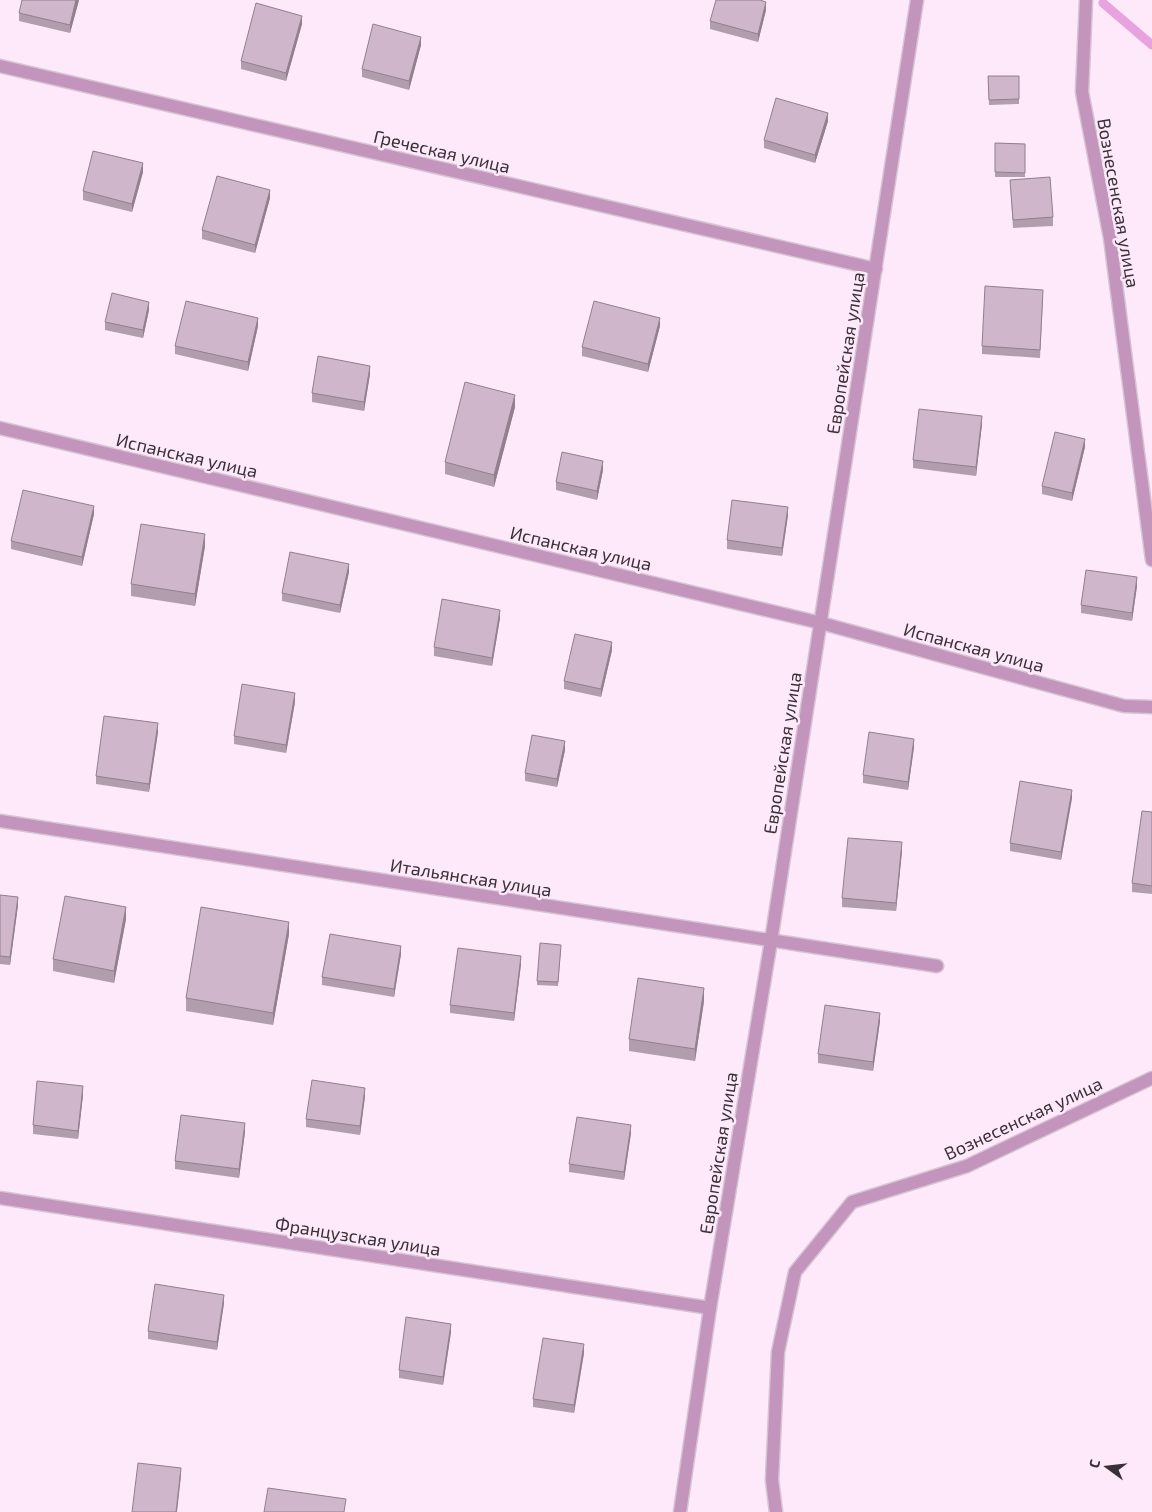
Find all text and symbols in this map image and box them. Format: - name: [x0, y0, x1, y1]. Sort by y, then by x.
- street label: Вознесенская улица: [1093, 116, 1145, 290]
- street label: Греческая улица: [372, 125, 512, 177]
- street label: Европейская улица: [821, 270, 869, 436]
- street label: Испанская улица: [114, 428, 260, 482]
- street label: Испанская улица: [508, 521, 654, 575]
- street label: Испанская улица: [901, 618, 1047, 676]
- street label: Европейская улица: [758, 670, 806, 836]
- street label: Итальянская улица: [389, 853, 553, 901]
- street label: Европейская улица: [694, 1070, 742, 1236]
- street label: Вознесенская улица: [940, 1072, 1106, 1164]
- street label: Французская улица: [274, 1212, 442, 1260]
- north arrow: [1082, 1442, 1132, 1492]
- text: С: [1085, 1457, 1103, 1470]

